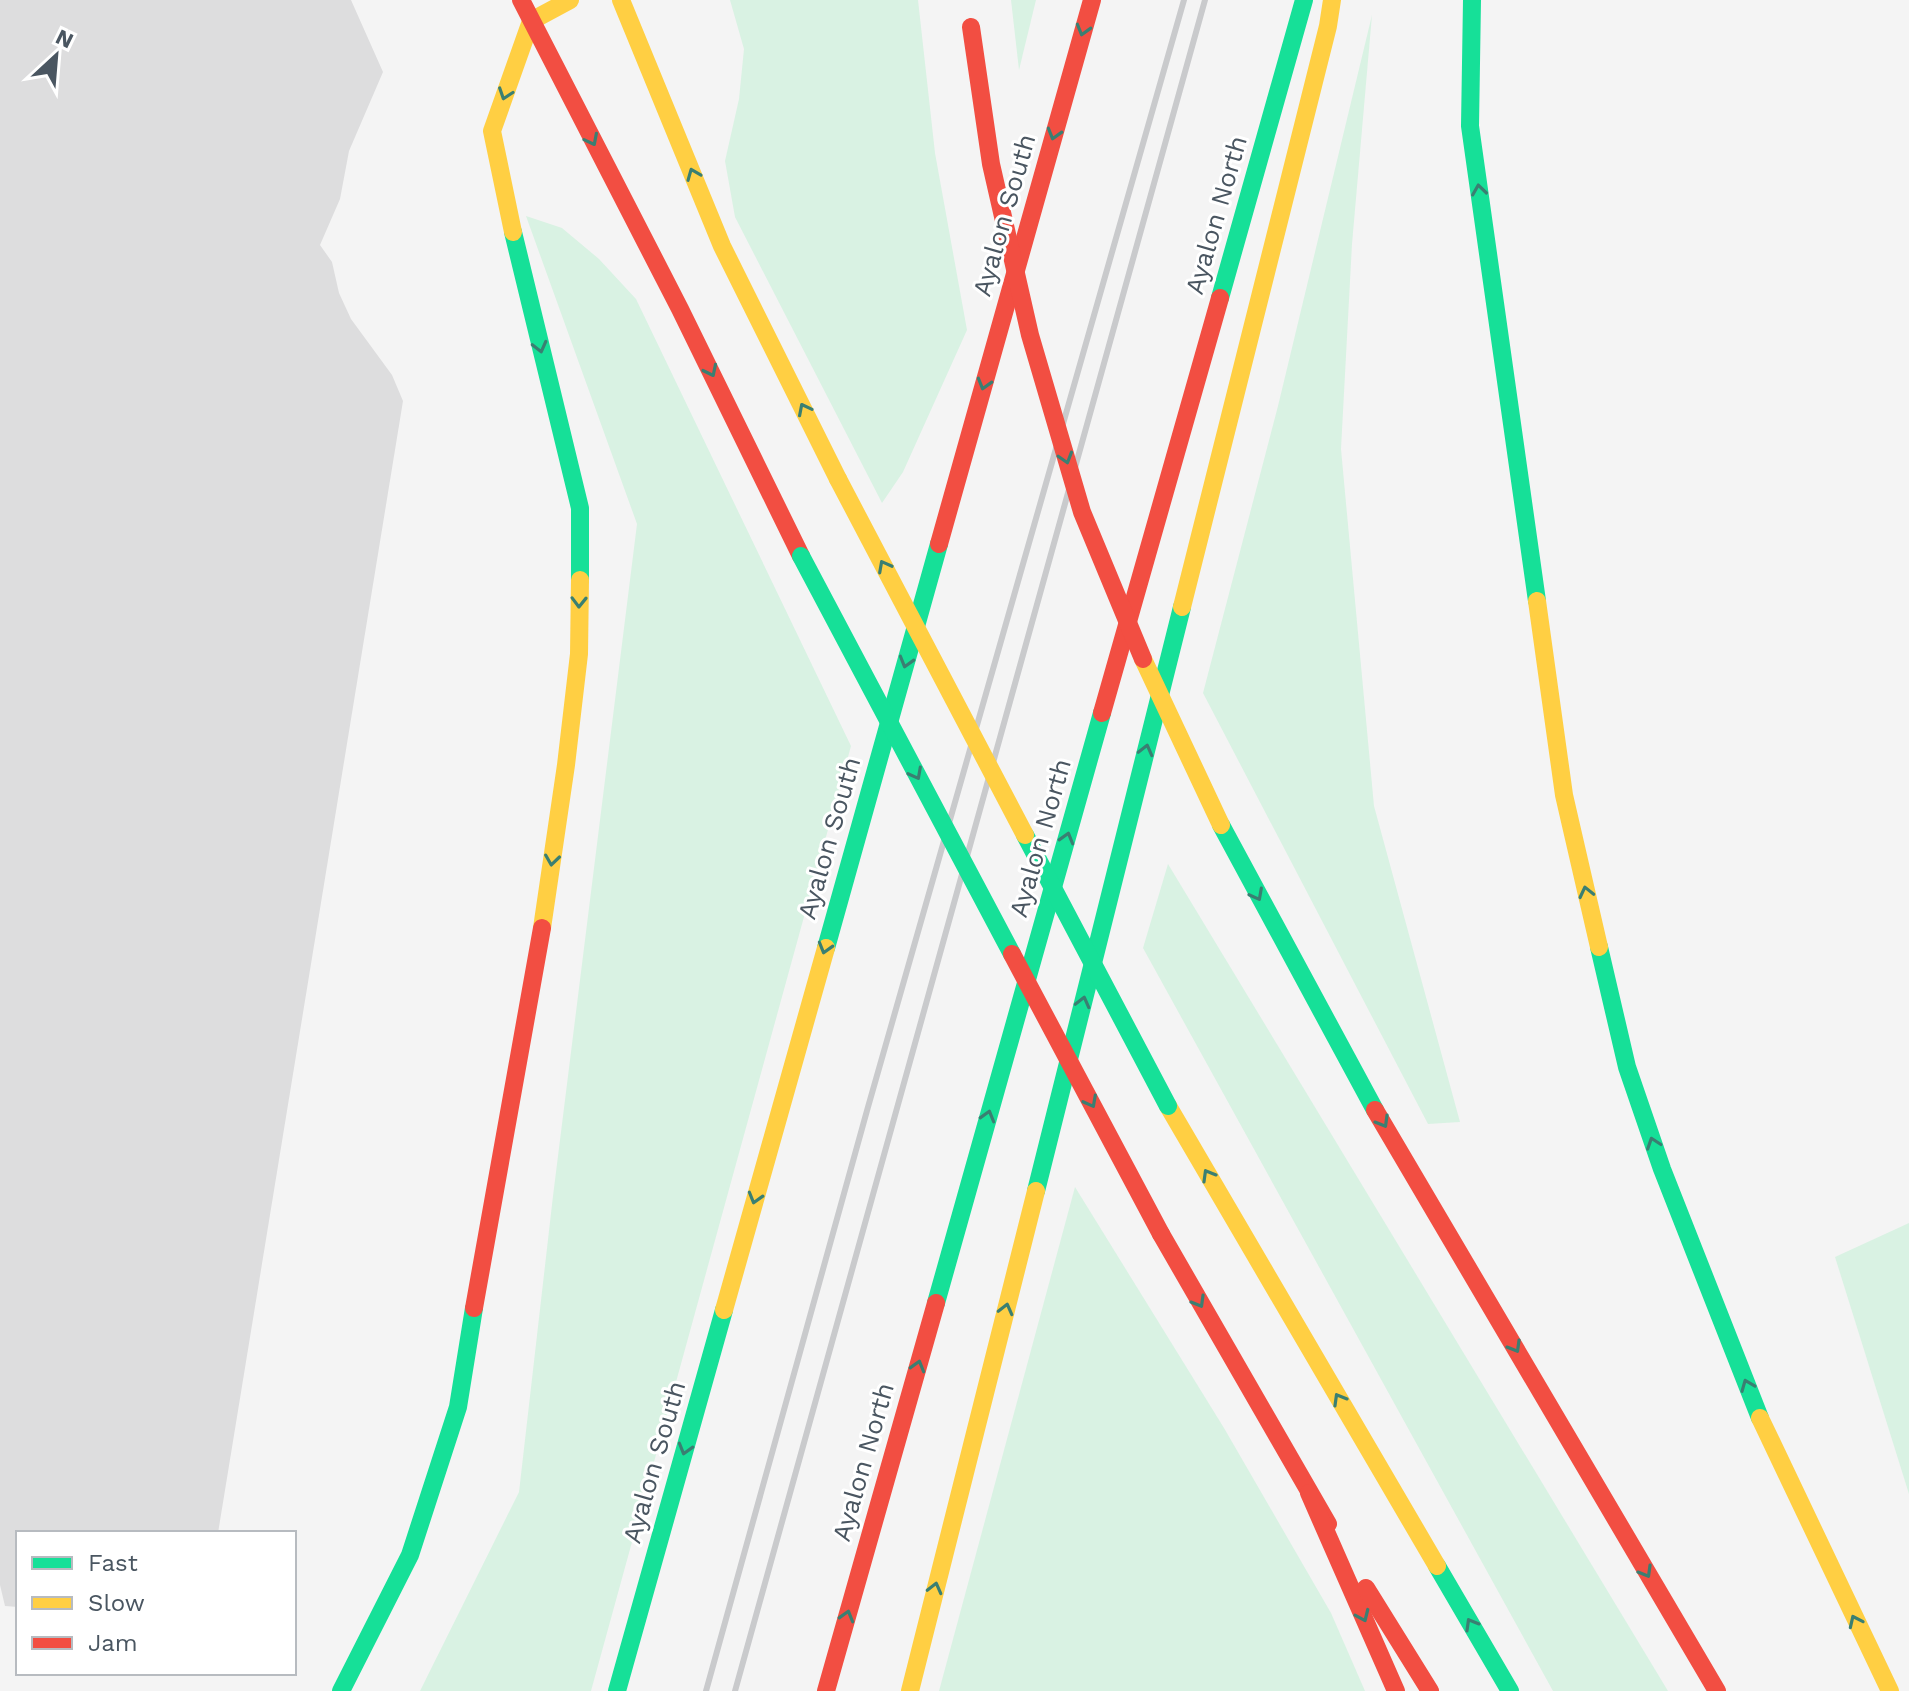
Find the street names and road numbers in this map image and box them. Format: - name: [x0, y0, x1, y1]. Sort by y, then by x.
- street label: Ayalon South: [966, 130, 1042, 300]
- street label: Ayalon North: [1179, 132, 1253, 298]
- street label: Ayalon South: [791, 753, 867, 923]
- street label: Ayalon North: [1003, 755, 1077, 921]
- street label: Ayalon South: [616, 1377, 692, 1547]
- street label: Ayalon North: [826, 1379, 900, 1545]

